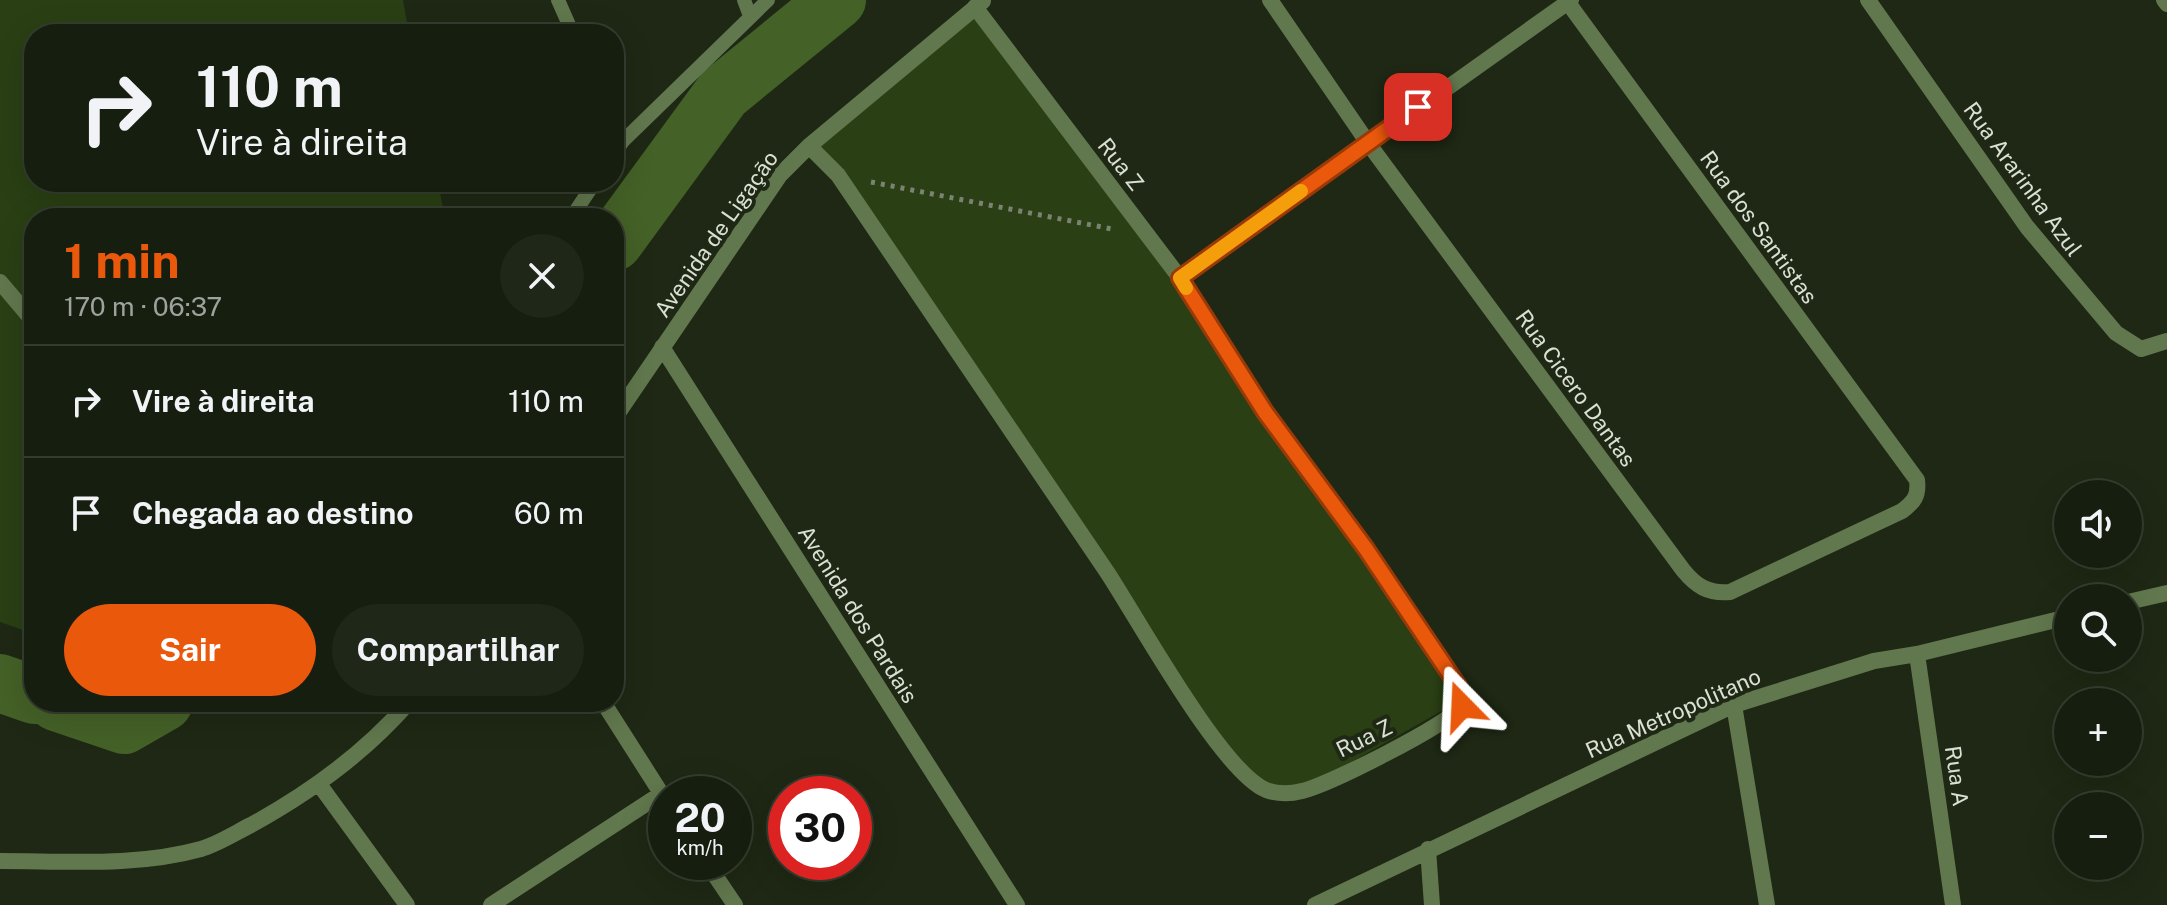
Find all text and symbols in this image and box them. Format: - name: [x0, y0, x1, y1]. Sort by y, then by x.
- text: 110 m: [196, 54, 343, 120]
- icon: right: [64, 56, 168, 160]
- pin: [1384, 73, 1452, 141]
- icon: arrive: [1396, 85, 1440, 129]
- street label: Rua Ararinha Azul: [1958, 97, 2088, 261]
- text: Vire à direita: [196, 121, 408, 163]
- street label: Rua Z: [1093, 133, 1149, 195]
- street label: Avenida de Ligação: [649, 146, 783, 322]
- street label: Rua dos Santistas: [1695, 146, 1823, 308]
- text: 1 min: [64, 232, 180, 289]
- button: close: [500, 234, 584, 318]
- text: 170 m · 06:37: [64, 291, 222, 322]
- street label: Rua Cicero Dantas: [1510, 305, 1642, 471]
- icon: right: [64, 379, 108, 423]
- text: Vire à direita: [132, 383, 315, 419]
- text: 110 m: [508, 383, 584, 419]
- map controls: [2054, 480, 2142, 880]
- button: sound: [2054, 480, 2142, 568]
- icon: arrive: [64, 491, 108, 535]
- text: Chegada ao destino: [132, 495, 413, 531]
- text: 60 m: [514, 495, 584, 531]
- street label: Avenida dos Pardais: [793, 520, 923, 708]
- button: search: [2054, 584, 2142, 672]
- button: Sair: [64, 604, 316, 696]
- button: Compartilhar: [332, 604, 584, 696]
- street label: Rua Metropolitano: [1581, 663, 1765, 763]
- position arrow: [1420, 664, 1504, 748]
- button: +: [2054, 688, 2142, 776]
- street label: Rua Z: [1332, 713, 1396, 763]
- street label: Rua A: [1940, 744, 1974, 808]
- speed limit sign: 30: [768, 776, 872, 880]
- button: −: [2054, 792, 2142, 880]
- text: 20: [674, 794, 726, 841]
- text: km/h: [676, 836, 724, 860]

